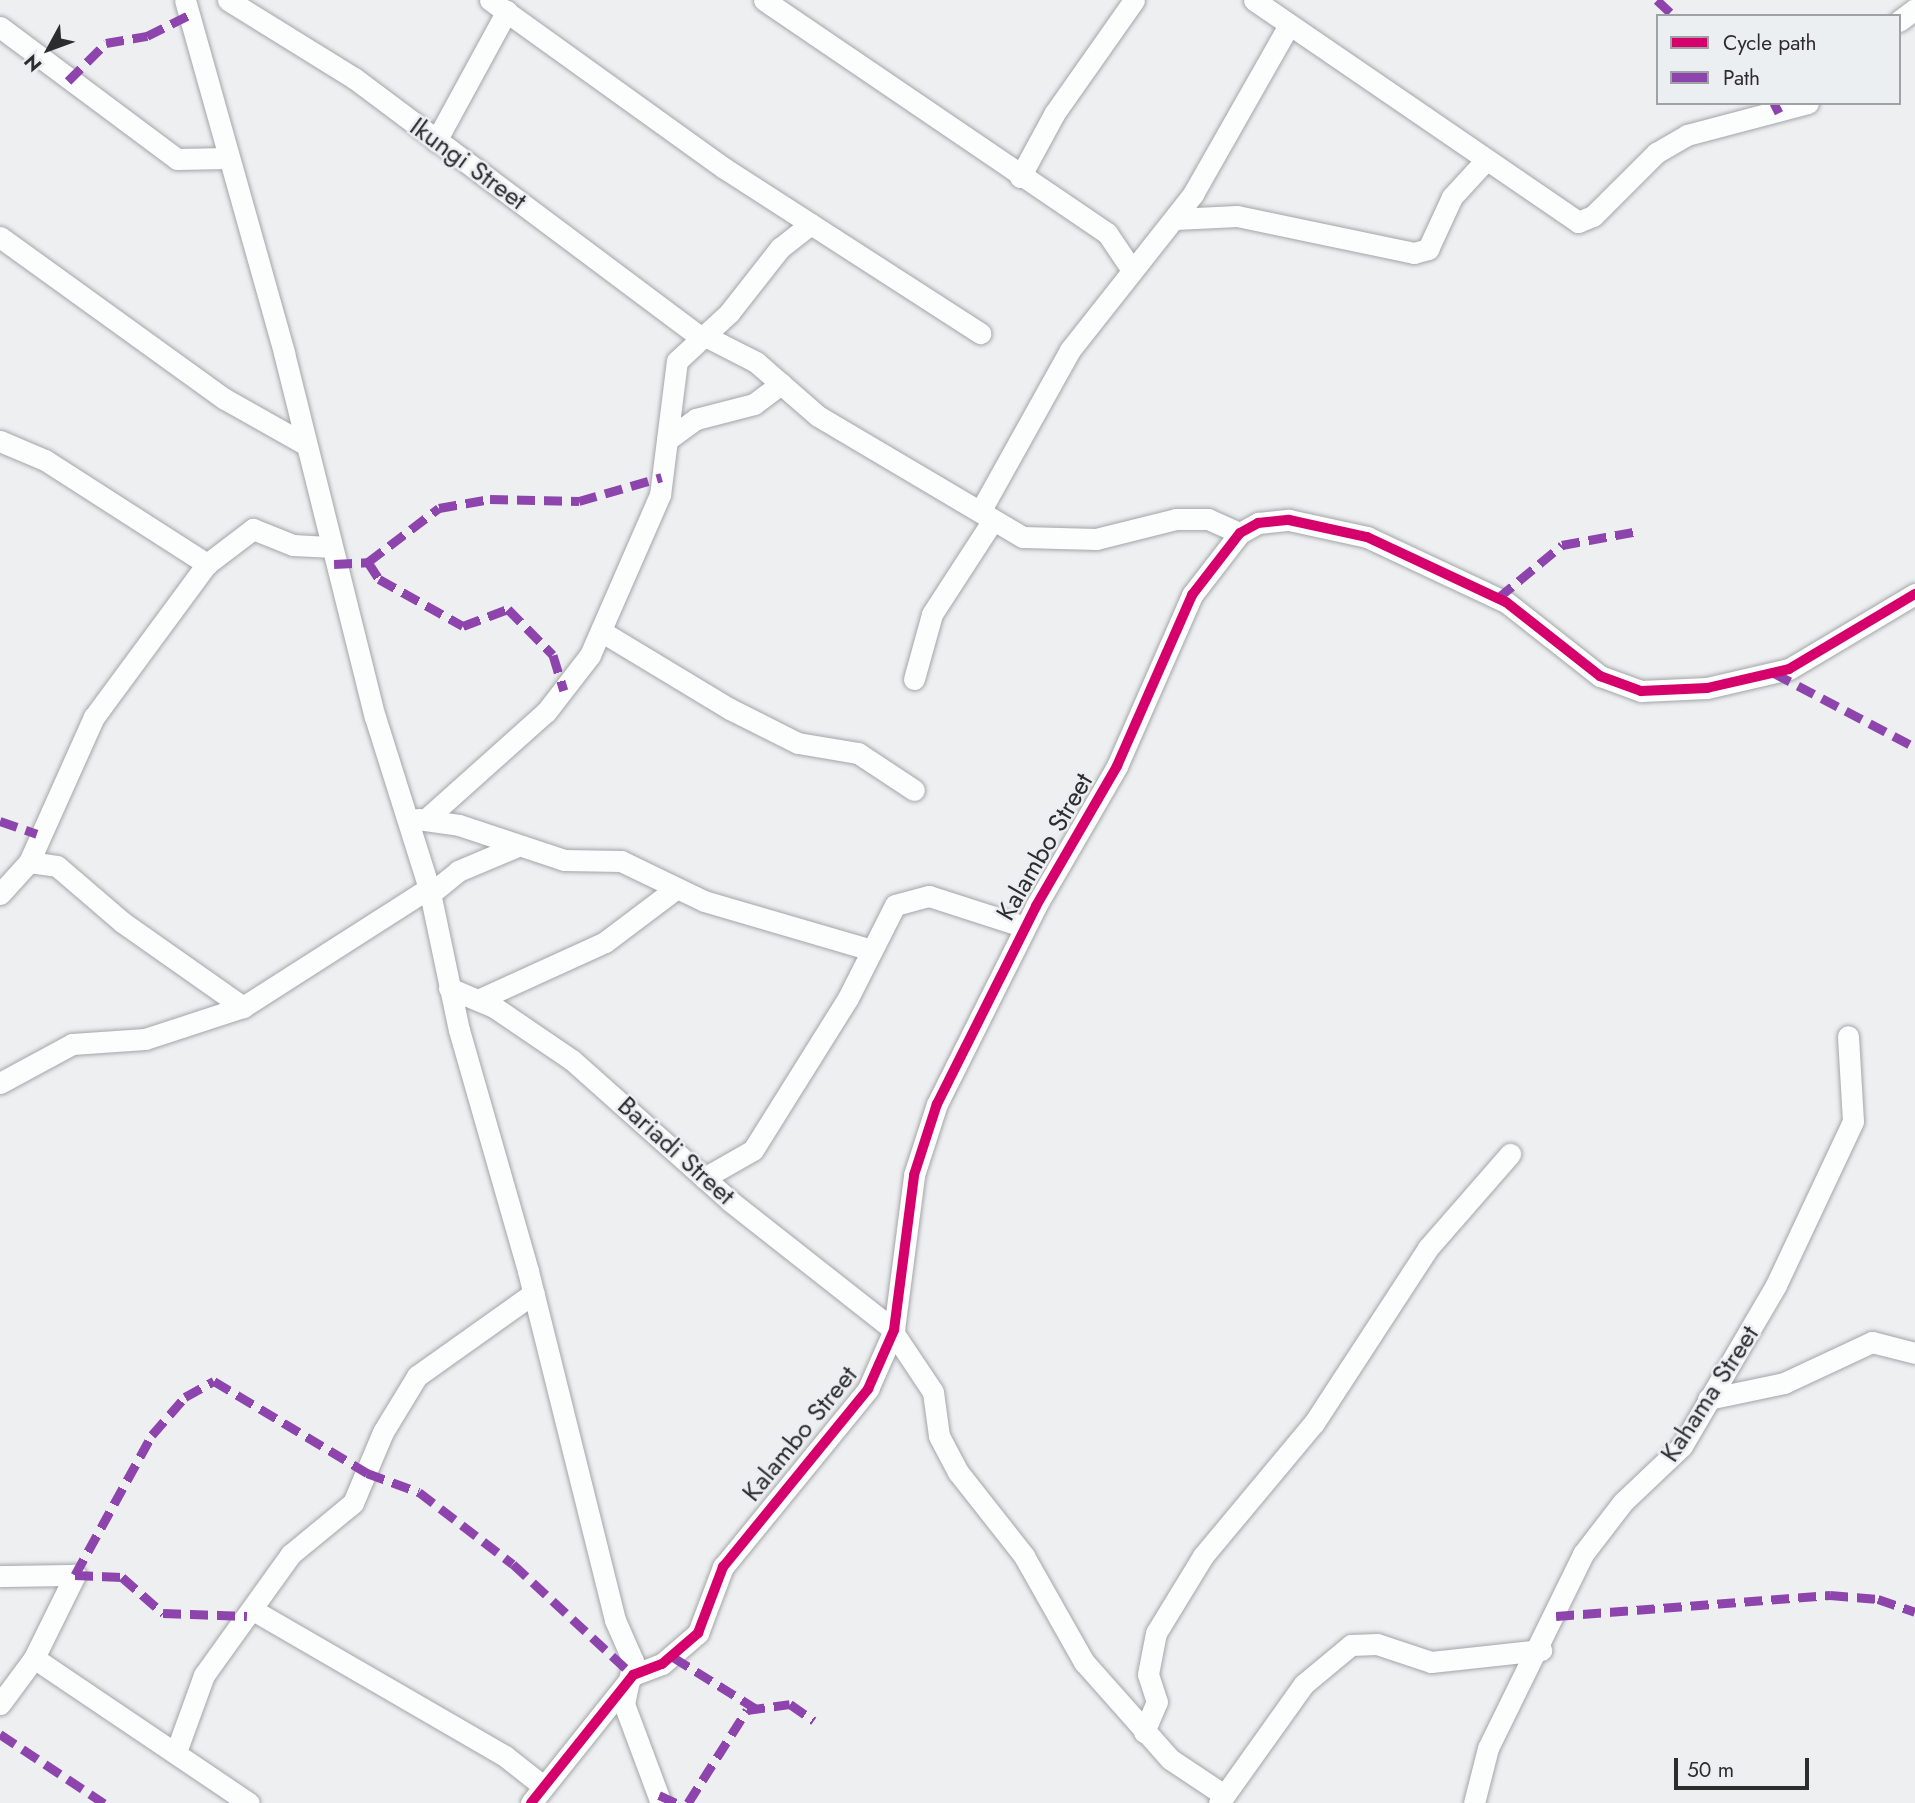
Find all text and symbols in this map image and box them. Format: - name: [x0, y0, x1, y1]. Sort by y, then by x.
- north arrow: [14, 14, 84, 84]
- legend: [1656, 14, 1901, 105]
- text: Cycle path: [1723, 28, 1816, 58]
- text: N: [18, 49, 48, 78]
- text: Path: [1723, 63, 1760, 93]
- street label: Ikungi Street: [404, 111, 532, 217]
- street label: Kalambo Street: [990, 768, 1100, 926]
- street label: Bariadi Street: [611, 1090, 741, 1212]
- street label: Kahama Street: [1654, 1320, 1766, 1468]
- street label: Kalambo Street: [736, 1360, 864, 1508]
- scale bar: [1677, 1744, 1812, 1788]
- text: 50 m: [1687, 1755, 1734, 1785]

